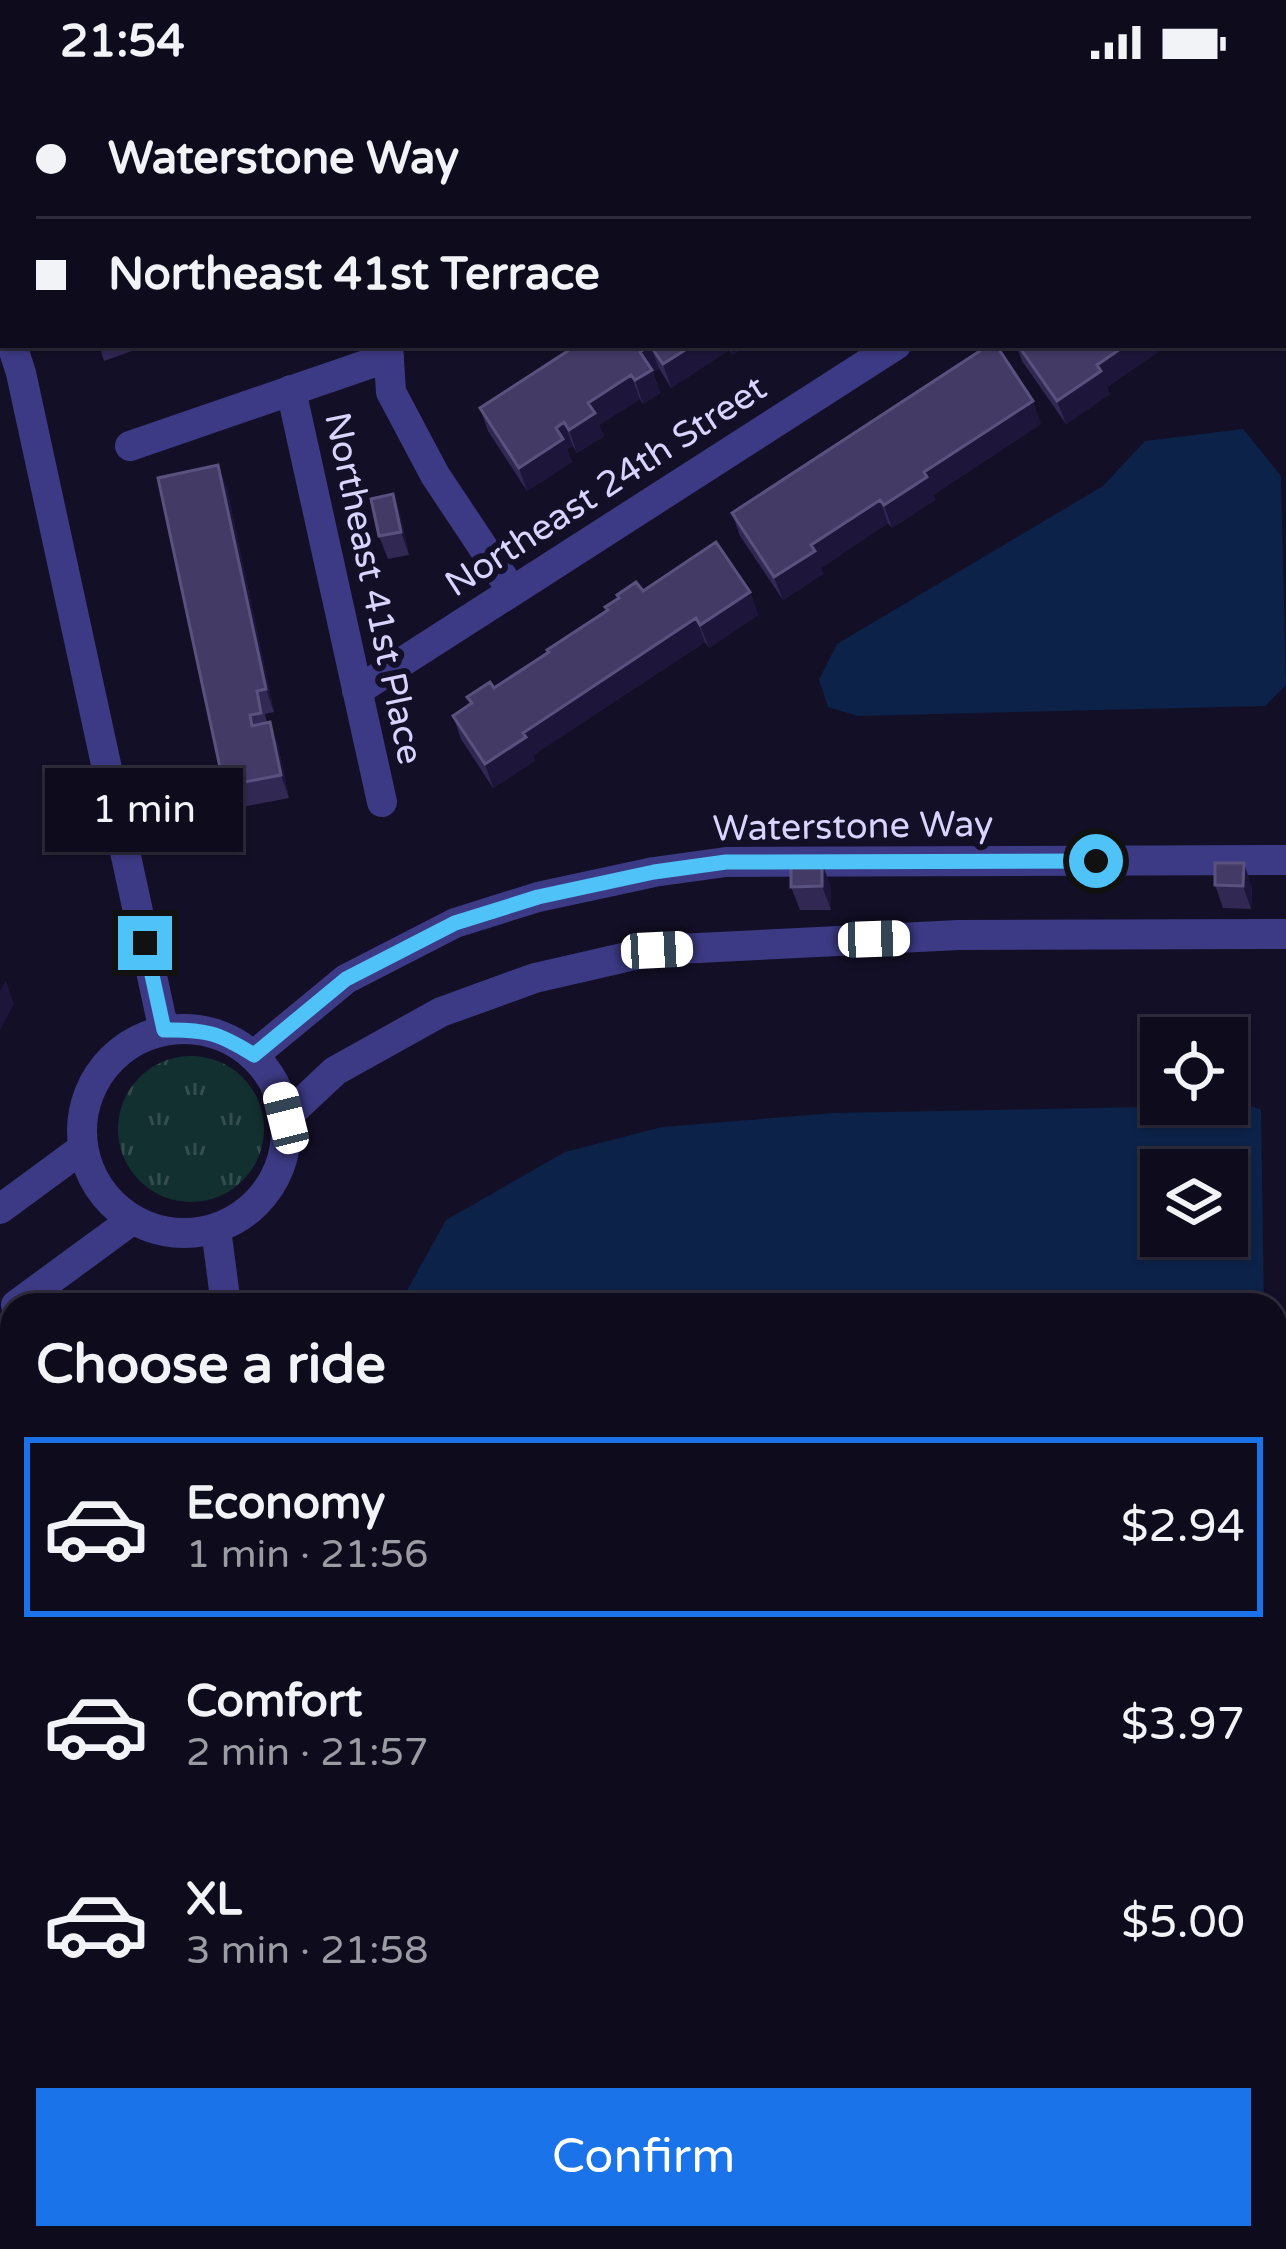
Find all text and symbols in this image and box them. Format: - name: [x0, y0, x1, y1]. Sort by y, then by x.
- text: 21:54: [60, 15, 185, 69]
- text: Waterstone Way: [108, 132, 459, 186]
- text: Northeast 41st Terrace: [108, 248, 600, 302]
- street label: Northeast 24th Street: [437, 366, 774, 606]
- street label: Northeast 41st Place: [315, 408, 432, 768]
- callout: 1 min: [46, 769, 244, 853]
- text: 1 min: [92, 786, 196, 833]
- street label: Waterstone Way: [712, 803, 994, 850]
- route start: [1069, 834, 1123, 888]
- route end: [118, 916, 172, 970]
- car: [837, 920, 911, 958]
- car: [620, 930, 694, 970]
- map controls: [1140, 1017, 1248, 1257]
- button: locate: [1140, 1017, 1248, 1125]
- car: [260, 1079, 312, 1157]
- button: layers: [1140, 1149, 1248, 1257]
- text: Choose a ride: [36, 1332, 386, 1397]
- icon: car: [42, 1473, 150, 1581]
- text: Economy: [186, 1477, 385, 1531]
- text: $2.94: [1121, 1500, 1245, 1554]
- text: 1 min · 21:56: [186, 1531, 428, 1578]
- icon: car: [42, 1671, 150, 1779]
- text: Comfort: [186, 1675, 362, 1729]
- text: $3.97: [1121, 1698, 1245, 1752]
- text: 2 min · 21:57: [186, 1729, 428, 1776]
- icon: car: [42, 1869, 150, 1977]
- text: XL: [186, 1873, 242, 1927]
- text: $5.00: [1121, 1896, 1245, 1950]
- text: 3 min · 21:58: [186, 1927, 428, 1974]
- button: Confirm: [36, 2088, 1251, 2226]

